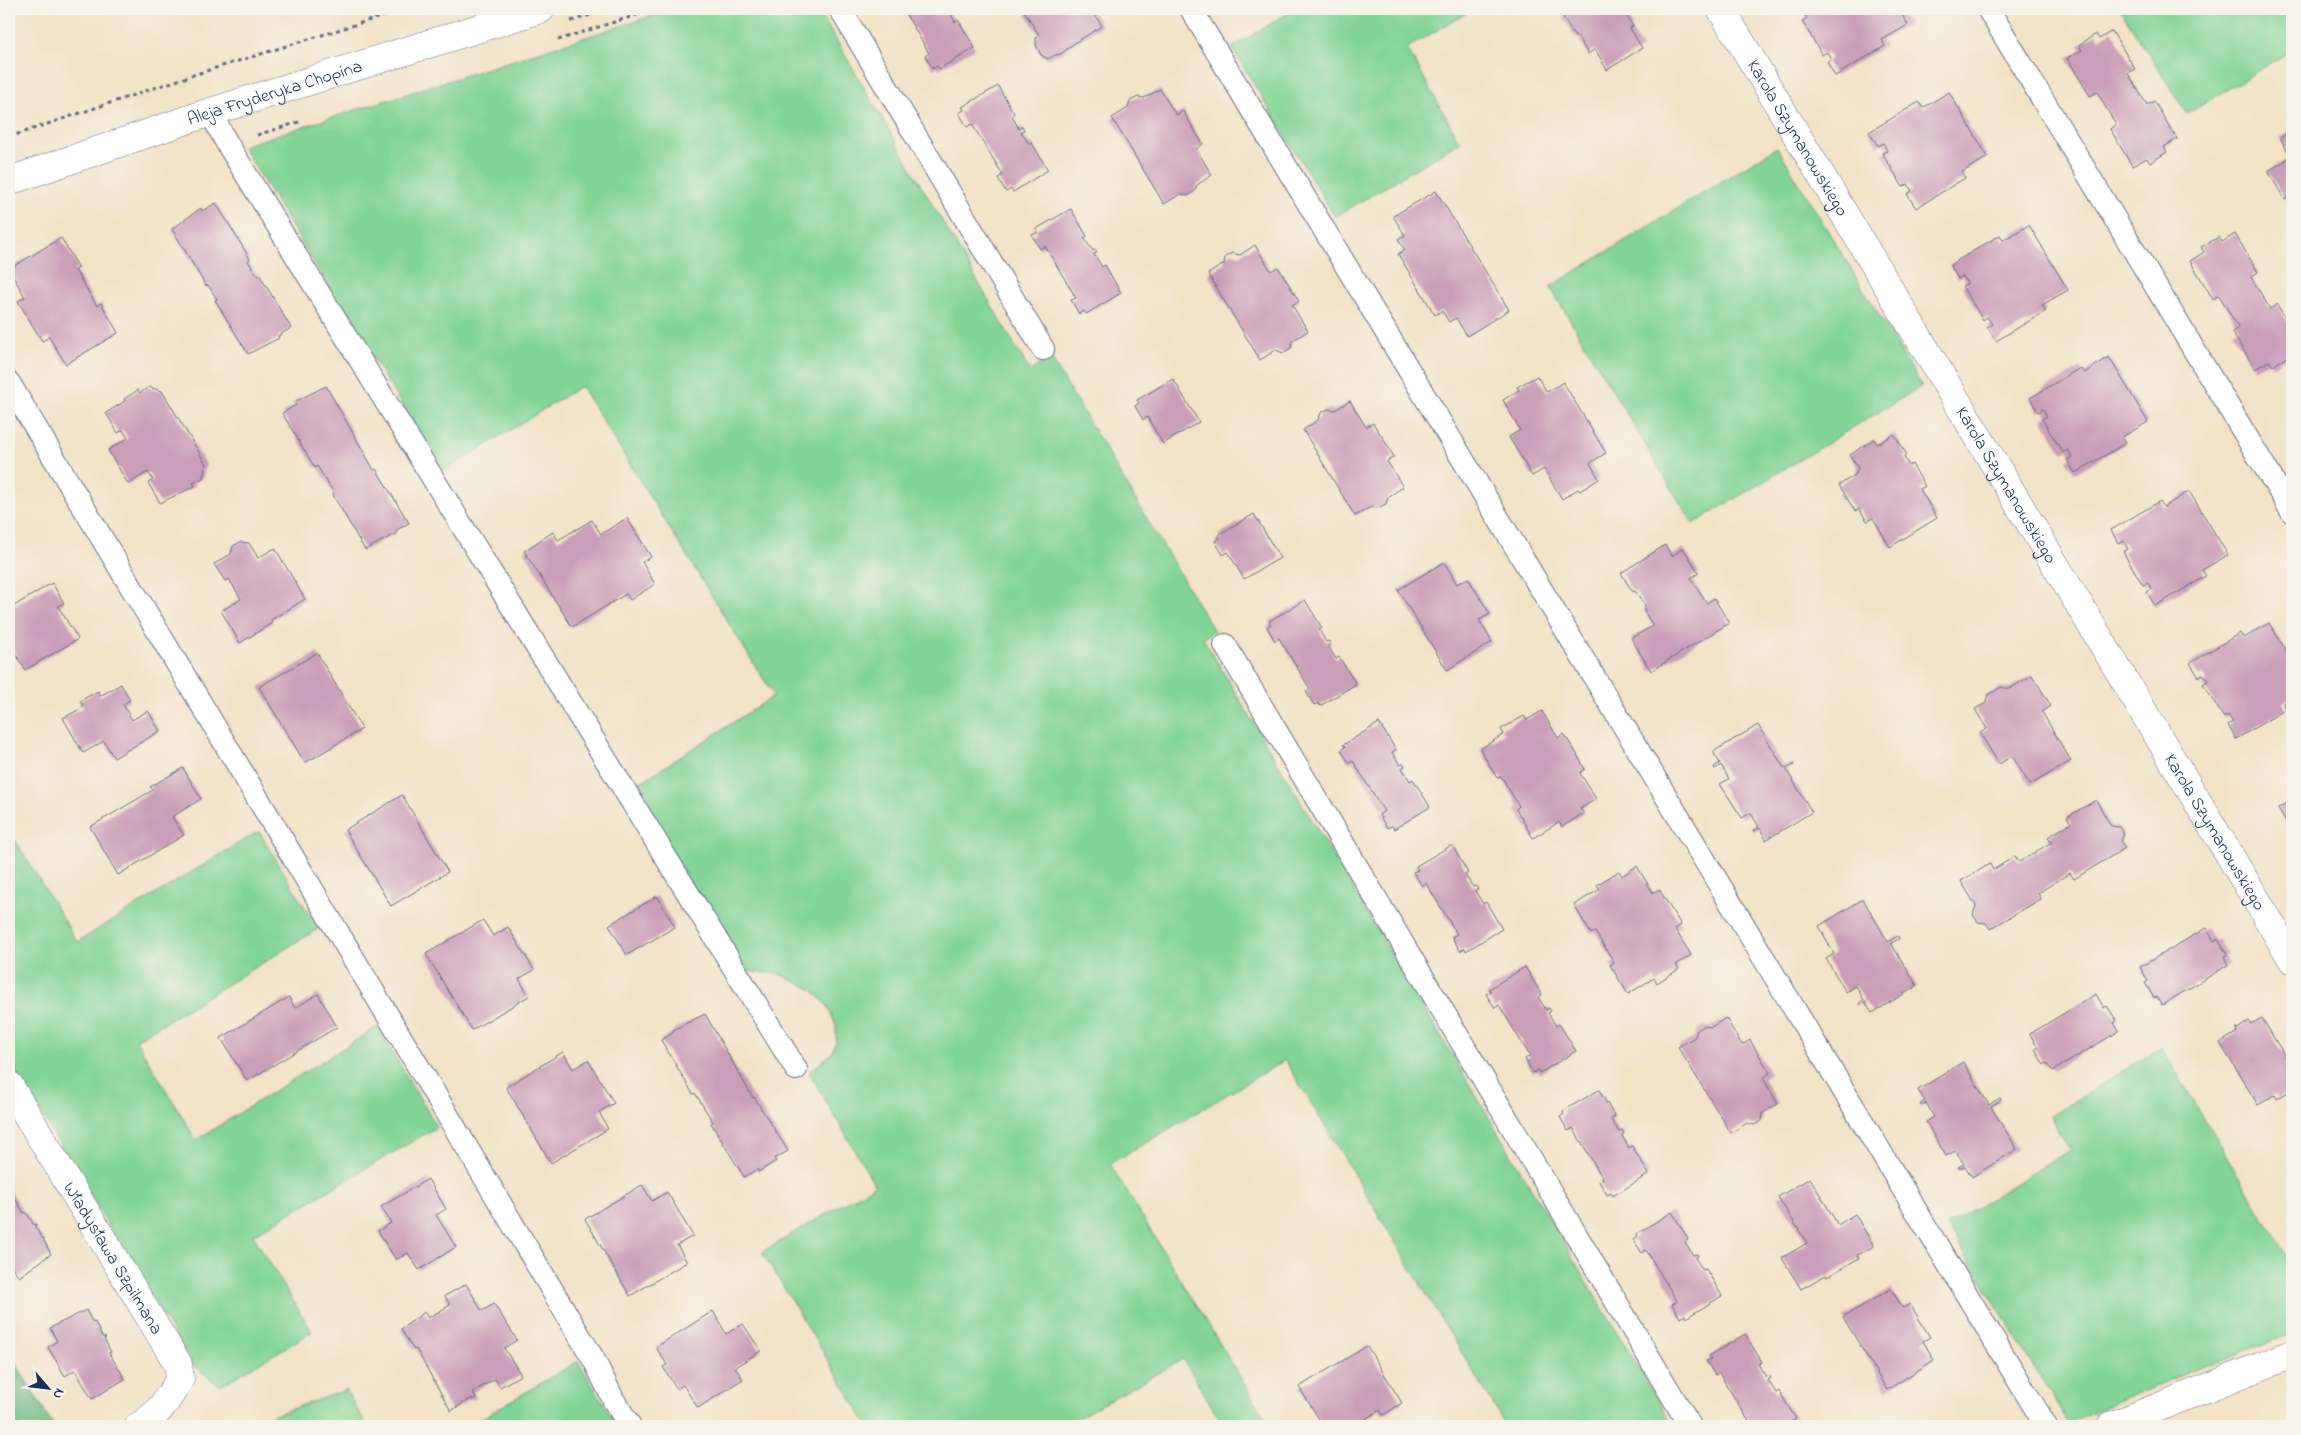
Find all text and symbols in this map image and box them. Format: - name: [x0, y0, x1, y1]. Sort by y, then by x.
- street label: Aleja Fryderyka Chopina: [184, 54, 366, 134]
- street label: Karola Szymanowskiego: [1739, 55, 1854, 222]
- street label: Karola Szymanowskiego: [1948, 402, 2062, 569]
- street label: Karola Szymanowskiego: [2157, 749, 2271, 916]
- street label: Władysława Szpilmana: [56, 1177, 168, 1340]
- north arrow: [22, 1362, 72, 1412]
- text: N: [47, 1384, 70, 1403]

